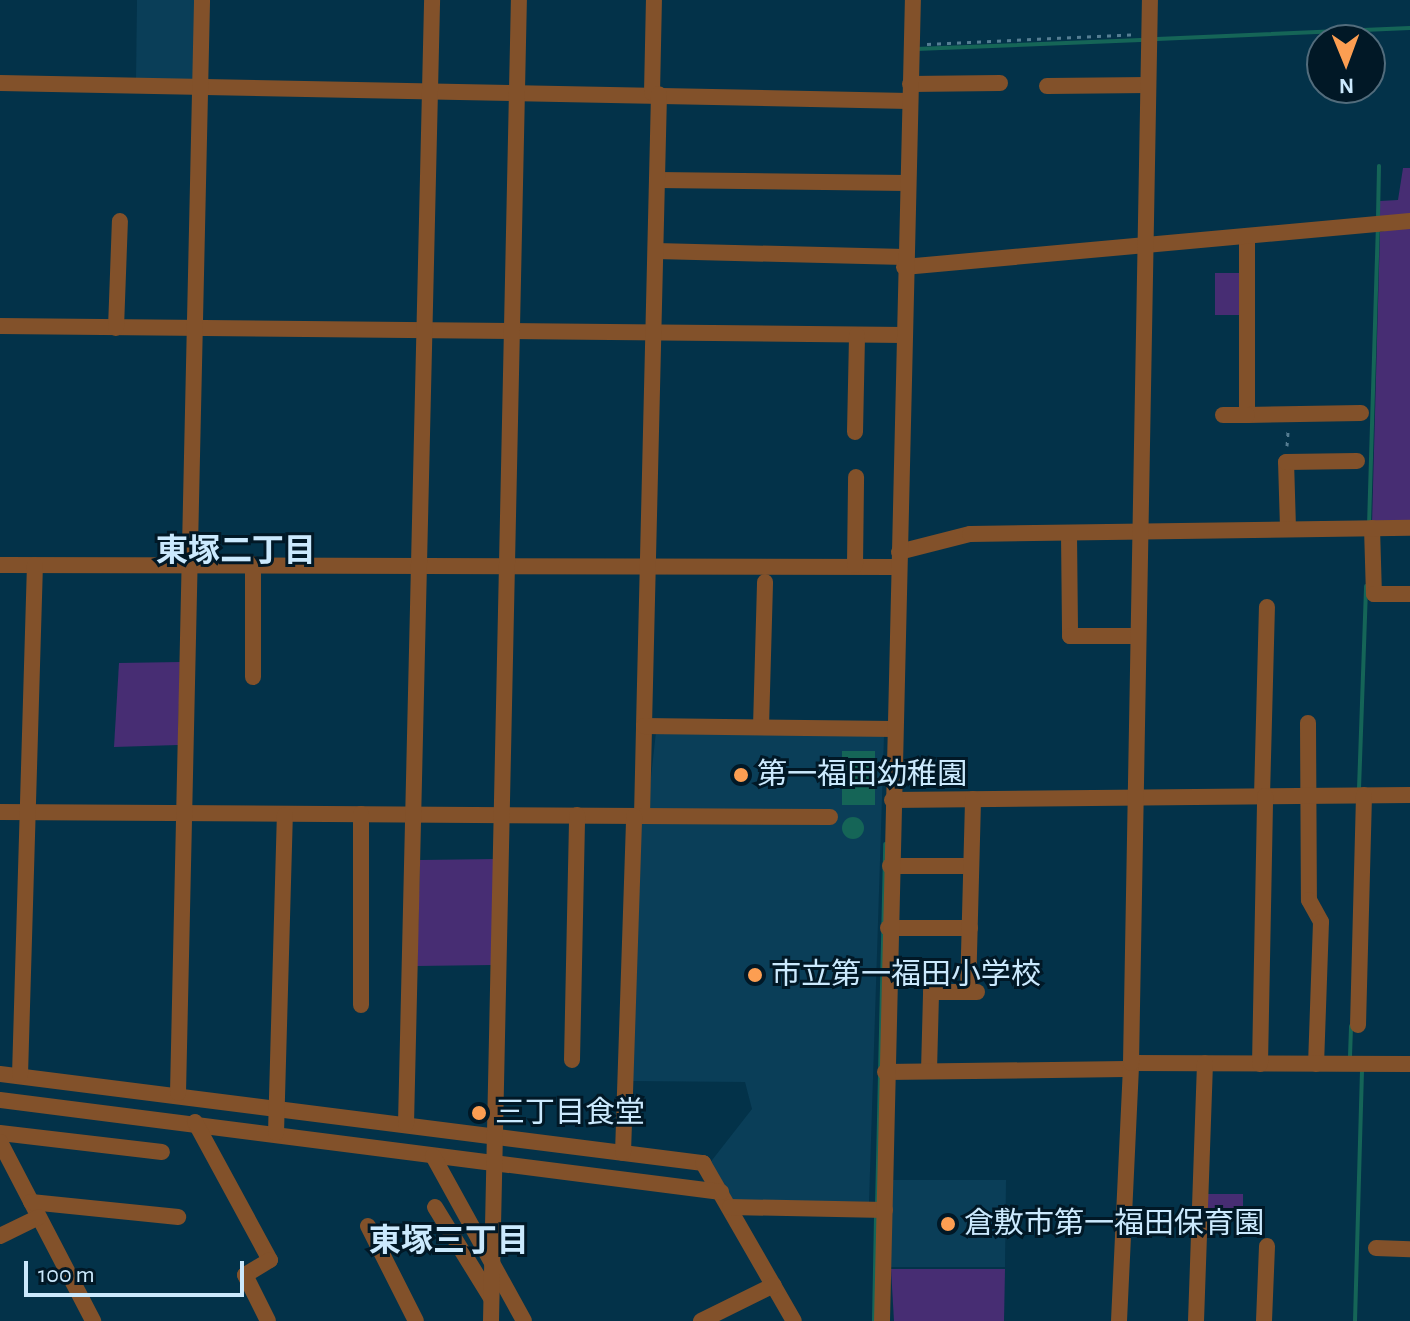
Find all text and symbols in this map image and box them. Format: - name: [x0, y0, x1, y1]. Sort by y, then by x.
- north arrow: [1306, 24, 1386, 104]
- text: N: [1339, 75, 1354, 97]
- district label: 東塚二丁目: [156, 532, 316, 570]
- place label: 第一福田幼稚園: [757, 757, 967, 793]
- marker: 第一福田幼稚園: [732, 766, 750, 784]
- place label: 市立第一福田小学校: [771, 957, 1041, 993]
- marker: 市立第一福田小学校: [746, 966, 764, 984]
- place label: 三丁目食堂: [495, 1095, 645, 1131]
- marker: 三丁目食堂: [470, 1104, 488, 1122]
- place label: 倉敷市第一福田保育園: [964, 1206, 1264, 1242]
- marker: 倉敷市第一福田保育園: [939, 1215, 957, 1233]
- district label: 東塚三丁目: [369, 1222, 529, 1260]
- scale bar: [28, 1245, 248, 1295]
- text: 100 m: [38, 1263, 95, 1287]

